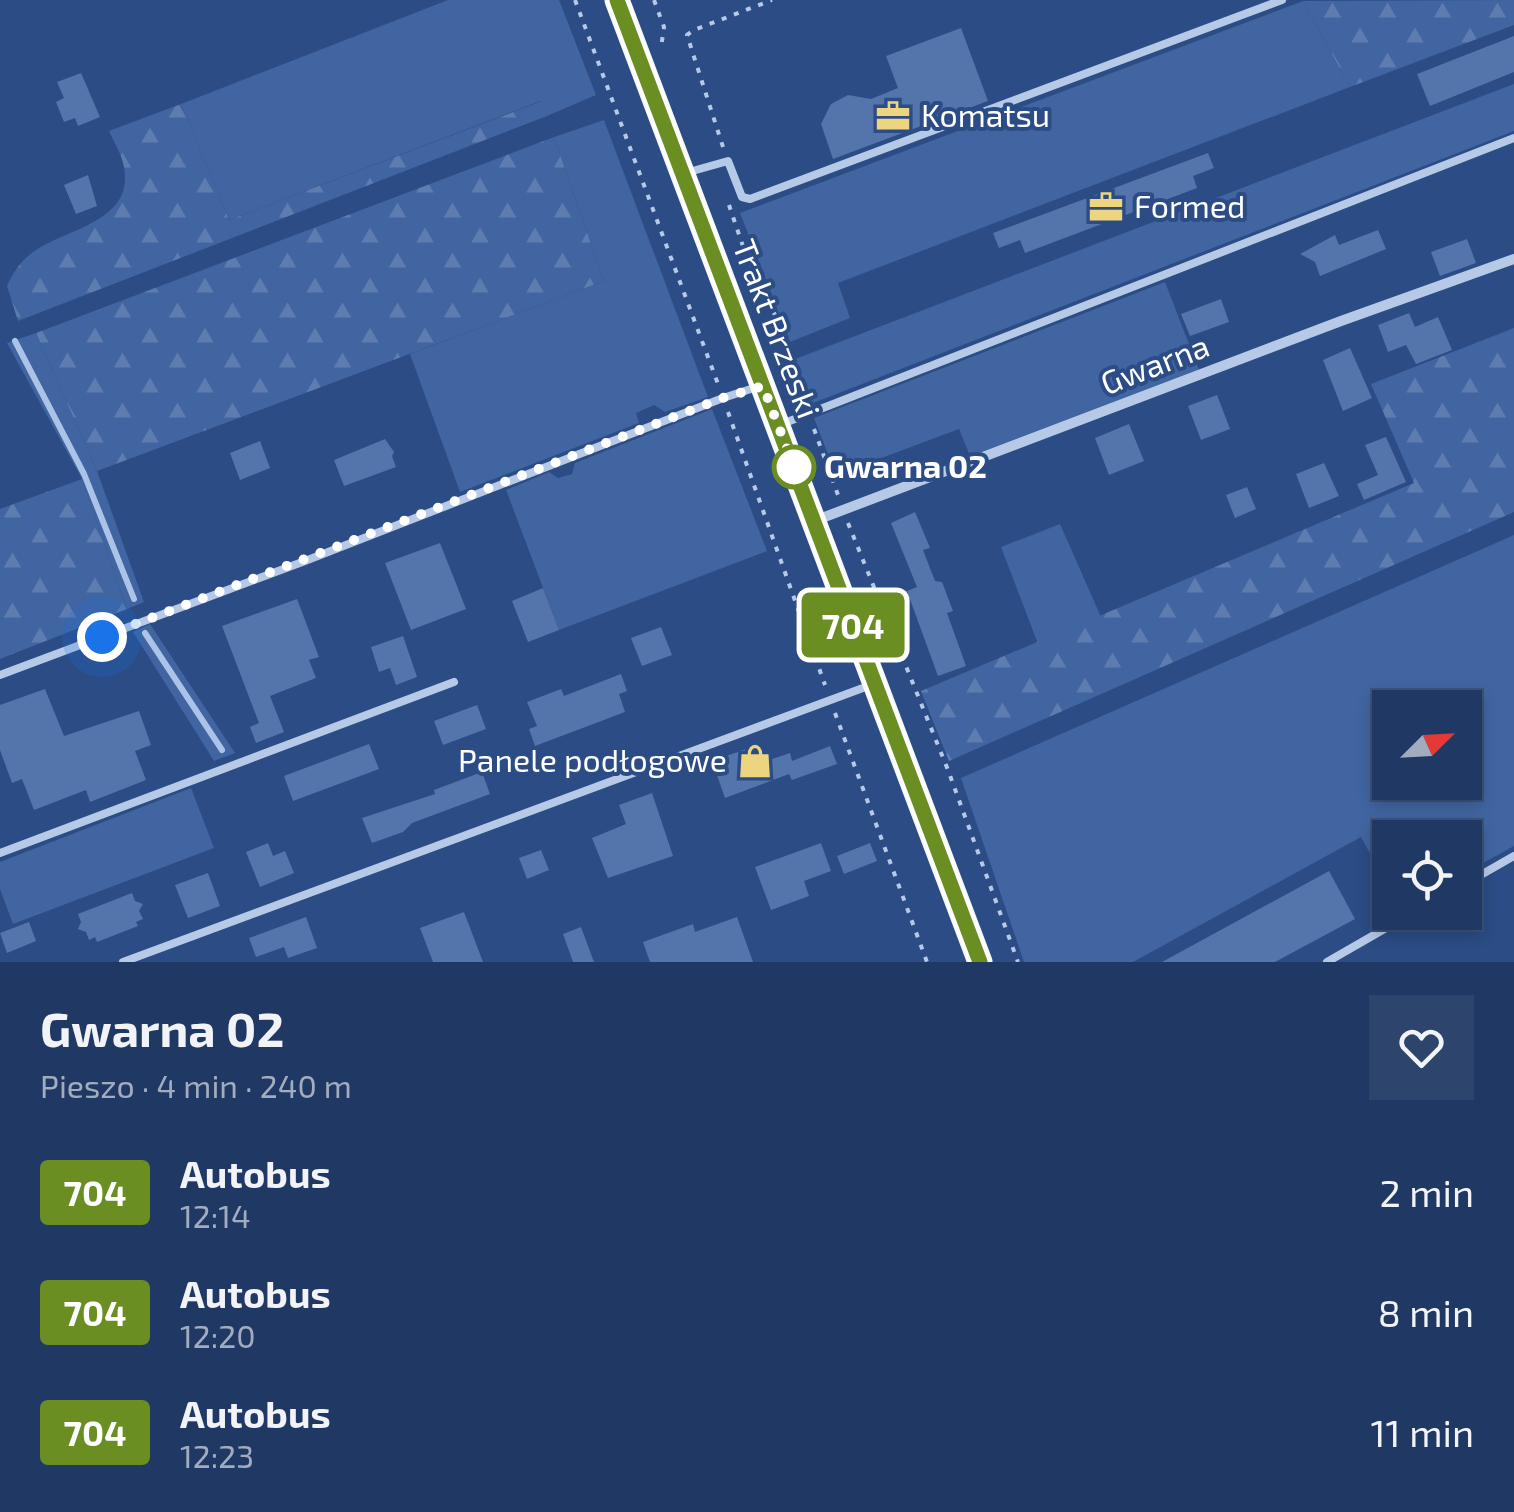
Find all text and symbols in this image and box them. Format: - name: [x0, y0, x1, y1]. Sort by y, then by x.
- place label: Komatsu: [921, 95, 1050, 133]
- office icon: Komatsu: [874, 97, 912, 135]
- place label: Formed: [1134, 186, 1245, 224]
- office icon: Formed: [1087, 188, 1125, 226]
- street label: Trakt Brzeski: [726, 234, 829, 423]
- street label: Gwarna: [1095, 325, 1214, 401]
- marker: Gwarna 02: [773, 446, 815, 488]
- place label: Gwarna 02: [824, 446, 987, 484]
- line badge: 704: [796, 592, 910, 658]
- text: 704: [822, 604, 884, 646]
- your location: [77, 612, 127, 662]
- north arrow: [1372, 690, 1482, 800]
- map controls: [1372, 690, 1482, 930]
- place label: Panele podłogowe: [458, 740, 727, 778]
- shop icon: Panele podłogowe: [736, 742, 774, 780]
- button: locate: [1372, 820, 1482, 930]
- button: heart: [1369, 995, 1474, 1100]
- text: Gwarna 02: [40, 999, 284, 1057]
- text: Pieszo · 4 min · 240 m: [40, 1066, 352, 1104]
- text: Autobus: [180, 1150, 331, 1196]
- text: 2 min: [1379, 1169, 1474, 1215]
- text: 704: [64, 1171, 126, 1213]
- text: 12:14: [180, 1196, 251, 1234]
- text: Autobus: [180, 1270, 331, 1316]
- text: 8 min: [1378, 1289, 1474, 1335]
- text: 704: [64, 1291, 126, 1333]
- text: 12:20: [180, 1316, 256, 1354]
- text: Autobus: [180, 1390, 331, 1436]
- text: 11 min: [1370, 1409, 1474, 1455]
- text: 704: [64, 1411, 126, 1453]
- text: 12:23: [180, 1436, 254, 1474]

